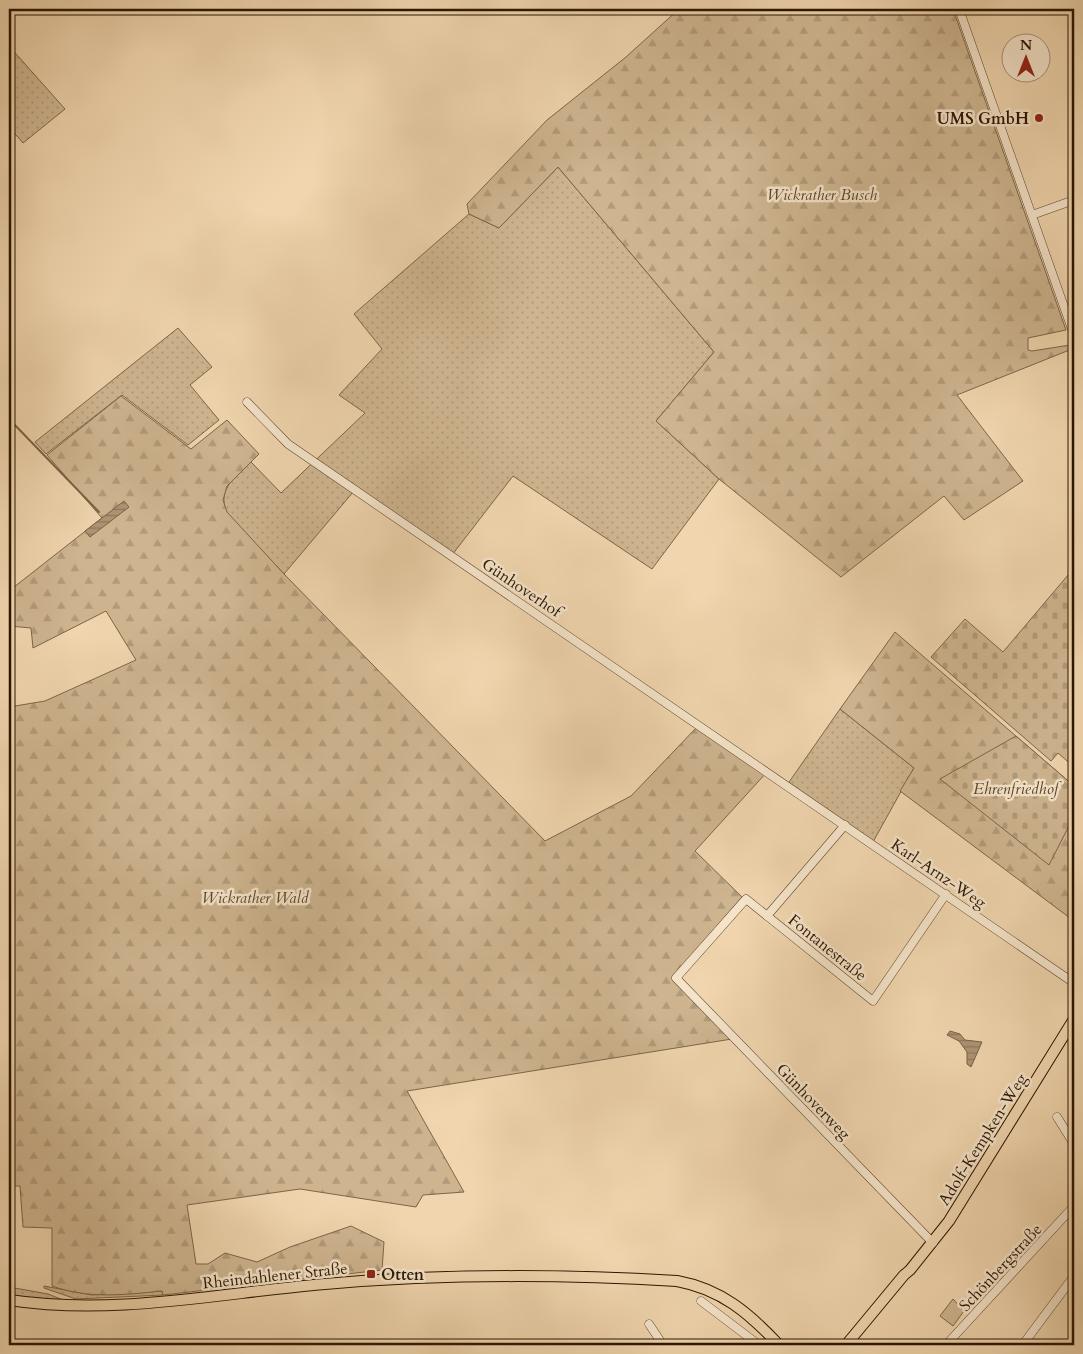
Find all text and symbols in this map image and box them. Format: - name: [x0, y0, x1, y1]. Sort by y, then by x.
- north arrow: [1000, 32, 1050, 82]
- text: N: [1020, 36, 1032, 55]
- place label: UMS GmbH: [937, 108, 1029, 130]
- marker: UMS GmbH: [1033, 112, 1045, 124]
- park label: Wickrather Busch: [767, 184, 878, 206]
- street label: Günhoverhof: [477, 553, 568, 624]
- park label: Ehrenfriedhof: [973, 778, 1062, 800]
- street label: Karl-Arnz-Weg: [887, 834, 990, 914]
- park label: Wickrather Wald: [202, 887, 310, 909]
- street label: Fontanestraße: [783, 909, 871, 986]
- street label: Günhoverweg: [771, 1059, 855, 1145]
- street label: Adolf-Kempken-Weg: [933, 1069, 1032, 1210]
- street label: Schönbergstraße: [954, 1219, 1047, 1316]
- street label: Rheindahlener Straße: [202, 1257, 349, 1295]
- place label: Otten: [381, 1264, 425, 1286]
- marker: Otten: [365, 1268, 377, 1280]

